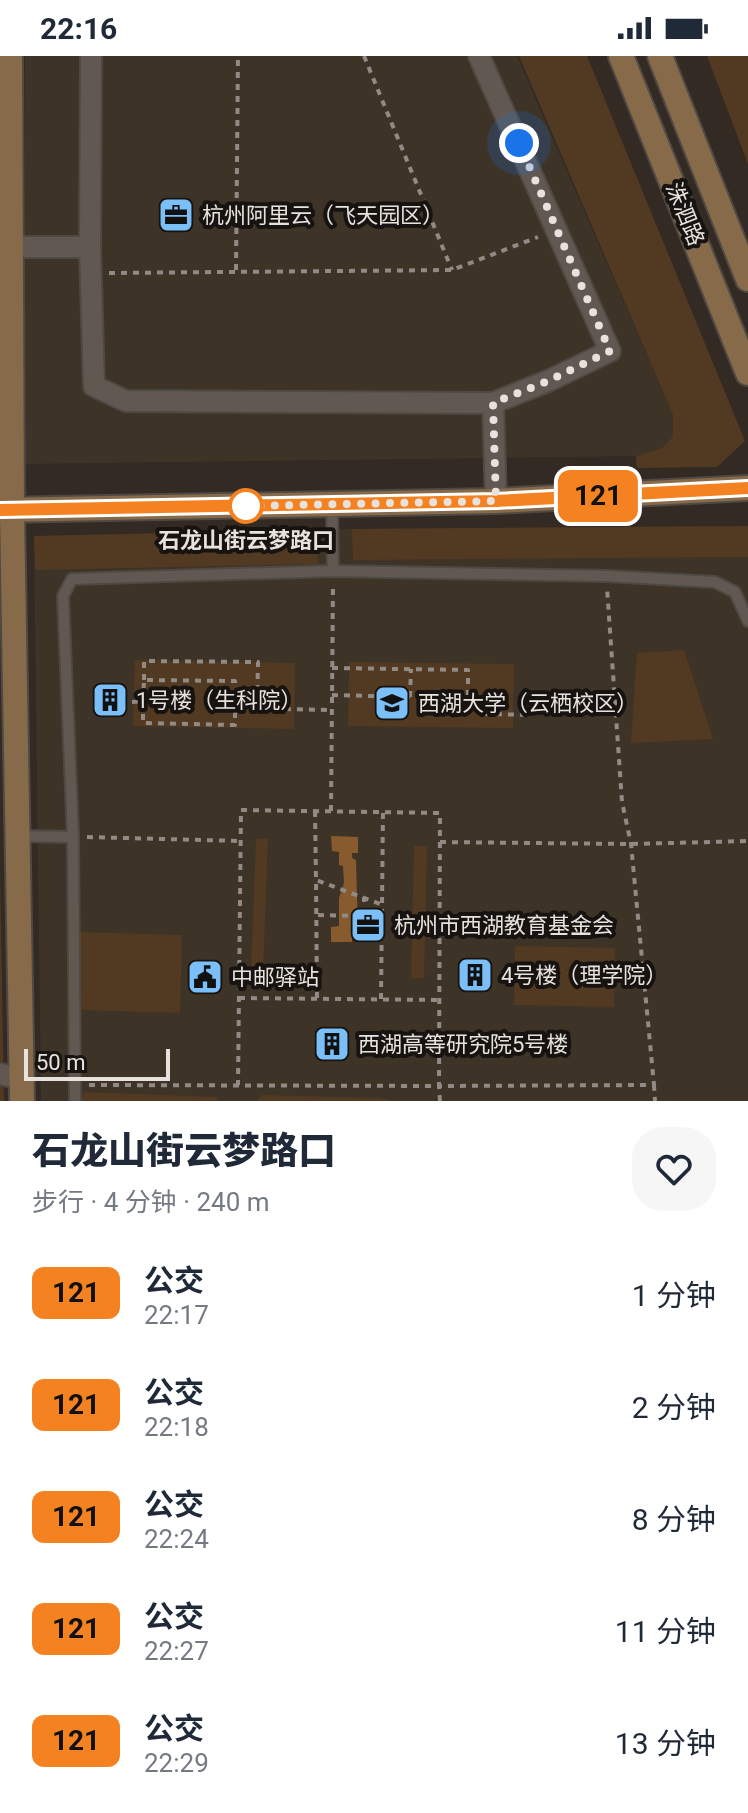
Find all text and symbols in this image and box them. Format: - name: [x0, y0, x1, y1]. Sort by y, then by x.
- text: 22:16: [40, 11, 117, 46]
- your location: [499, 123, 539, 163]
- street label: 洙泗路: [661, 179, 709, 249]
- office icon: 杭州阿里云（飞天园区）: [157, 196, 195, 234]
- place label: 杭州阿里云（飞天园区）: [202, 203, 444, 228]
- line badge: 121: [552, 470, 644, 522]
- text: 121: [574, 479, 622, 512]
- marker: 石龙山街云梦路口: [229, 489, 263, 523]
- place label: 石龙山街云梦路口: [158, 528, 334, 553]
- building icon: 1号楼（生科院）: [91, 681, 129, 719]
- school or university icon: 西湖大学（云栖校区）: [373, 684, 411, 722]
- place label: 1号楼（生科院）: [136, 688, 302, 713]
- place label: 西湖大学（云栖校区）: [418, 691, 638, 716]
- office icon: 杭州市西湖教育基金会: [349, 906, 387, 944]
- place label: 杭州市西湖教育基金会: [394, 913, 614, 938]
- building icon: 4号楼（理学院）: [456, 956, 494, 994]
- public building icon: 中邮驿站: [186, 958, 224, 996]
- place label: 4号楼（理学院）: [501, 963, 667, 988]
- place label: 中邮驿站: [231, 965, 319, 990]
- building icon: 西湖高等研究院5号楼: [313, 1025, 351, 1063]
- place label: 西湖高等研究院5号楼: [358, 1032, 568, 1057]
- scale bar: [24, 1045, 170, 1081]
- text: 50 m: [36, 1050, 85, 1075]
- button: heart: [632, 1127, 716, 1211]
- text: 石龙山街云梦路口: [32, 1129, 336, 1173]
- text: 步行 · 4 分钟 · 240 m: [32, 1187, 270, 1217]
- text: 公交: [144, 1263, 204, 1298]
- text: 121: [52, 1276, 100, 1309]
- text: 1 分钟: [632, 1278, 716, 1313]
- text: 22:17: [144, 1300, 209, 1330]
- text: 公交: [144, 1375, 204, 1410]
- text: 121: [52, 1388, 100, 1421]
- text: 2 分钟: [632, 1390, 716, 1425]
- text: 22:18: [144, 1412, 209, 1442]
- text: 公交: [144, 1487, 204, 1522]
- text: 121: [52, 1500, 100, 1533]
- text: 8 分钟: [632, 1502, 716, 1537]
- text: 22:24: [144, 1524, 209, 1554]
- text: 公交: [144, 1599, 204, 1634]
- text: 121: [52, 1612, 100, 1645]
- text: 11 分钟: [615, 1614, 716, 1649]
- text: 22:27: [144, 1636, 209, 1666]
- text: 公交: [144, 1711, 204, 1746]
- text: 121: [52, 1724, 100, 1757]
- text: 13 分钟: [615, 1726, 716, 1761]
- text: 22:29: [144, 1748, 209, 1778]

